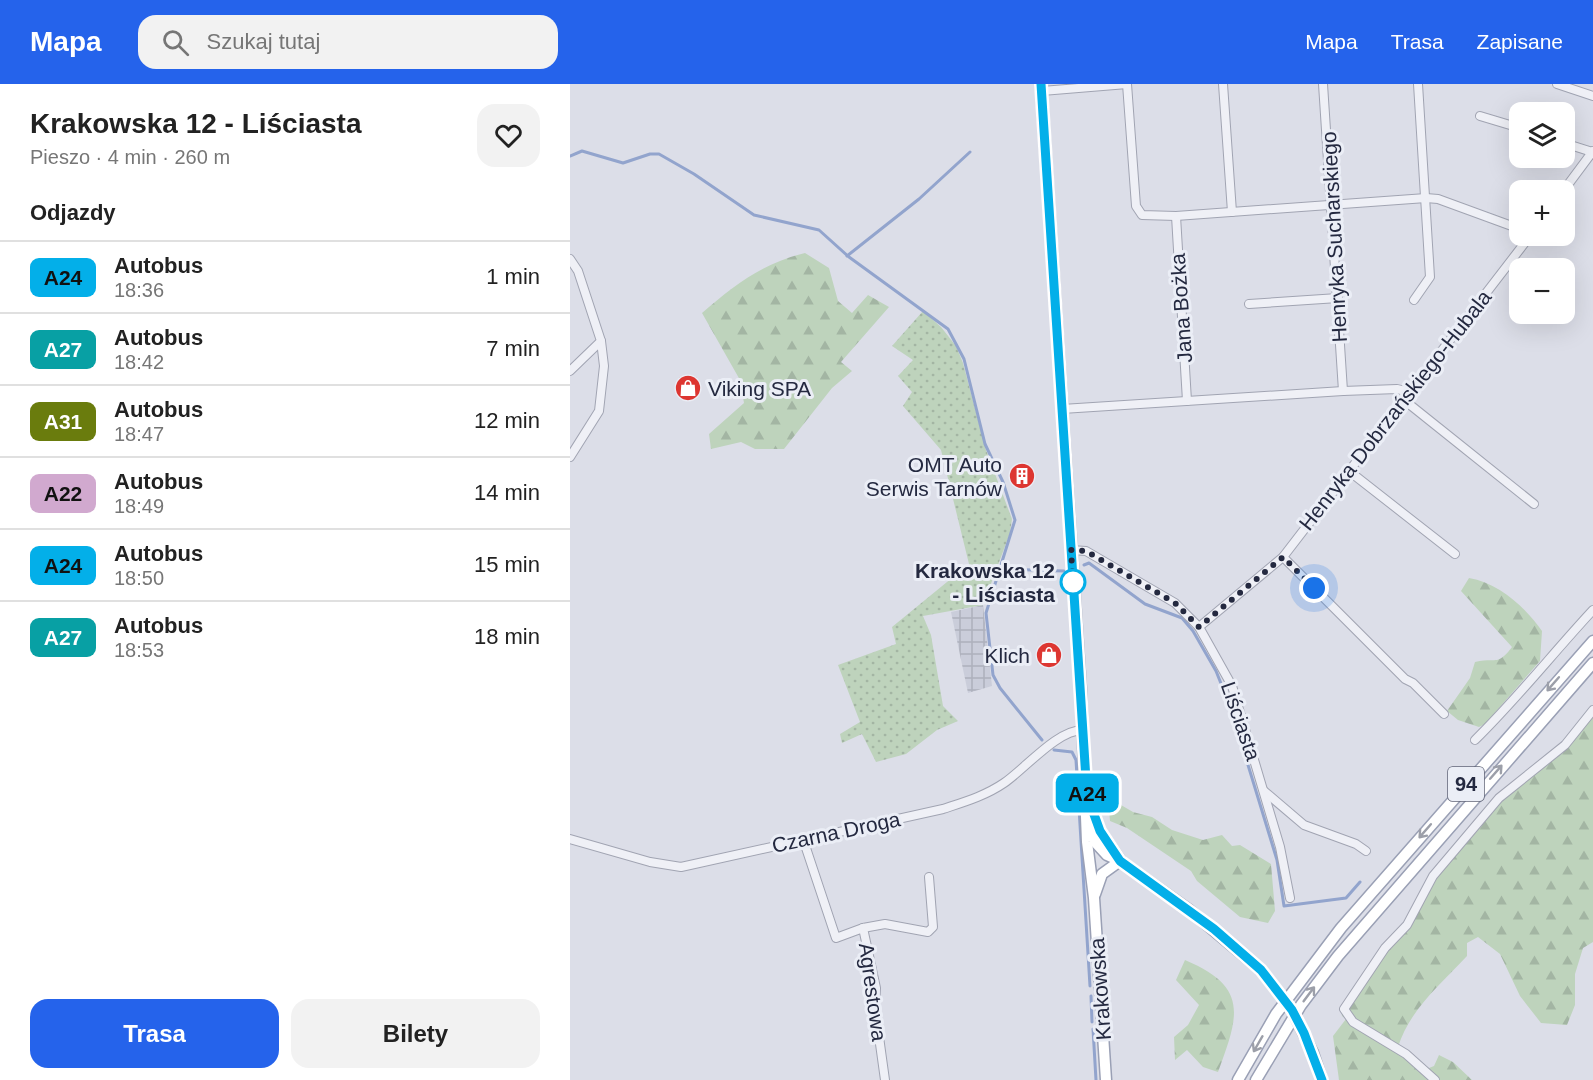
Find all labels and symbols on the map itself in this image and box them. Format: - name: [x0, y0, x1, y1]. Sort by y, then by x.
- street label: Henryka Sucharskiego: [1317, 131, 1351, 343]
- street label: Jana Bożka: [1166, 252, 1196, 364]
- street label: Henryka Dobrzańskiego-Hubala: [1294, 285, 1496, 534]
- shop icon: Viking SPA: [673, 373, 703, 403]
- place label: Viking SPA: [708, 377, 811, 400]
- place label: OMT Auto Serwis Tarnów: [866, 453, 1003, 500]
- building icon: OMT Auto Serwis Tarnów: [1007, 461, 1037, 491]
- place label: Krakowska 12 - Liściasta: [915, 559, 1055, 606]
- marker: Krakowska 12 - Liściasta: [1060, 569, 1086, 595]
- your location: [1299, 573, 1329, 603]
- shop icon: Klich: [1034, 640, 1064, 670]
- place label: Klich: [984, 644, 1030, 667]
- one-way arrow: [1547, 676, 1560, 692]
- street label: Liściasta: [1217, 679, 1265, 764]
- one-way arrow: [1489, 764, 1503, 779]
- road number: 94: [1448, 767, 1484, 801]
- line badge: A24: [1052, 774, 1122, 812]
- street label: Czarna Droga: [770, 807, 903, 857]
- one-way arrow: [1418, 823, 1432, 838]
- street label: Krakowska: [1085, 937, 1115, 1041]
- street label: Agrestowa: [855, 941, 891, 1043]
- one-way arrow: [1303, 986, 1316, 1002]
- one-way arrow: [1252, 1035, 1264, 1052]

